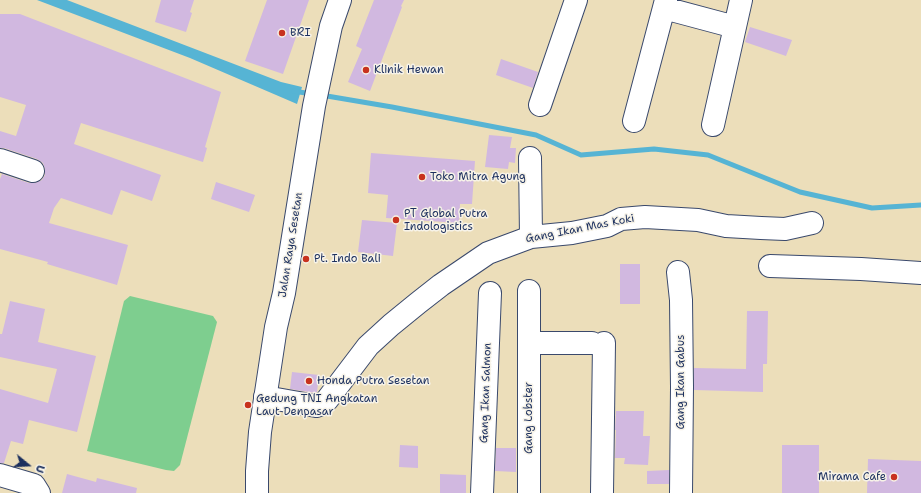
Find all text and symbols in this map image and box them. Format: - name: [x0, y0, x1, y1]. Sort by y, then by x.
- place label: BRI: [290, 26, 311, 40]
- marker: BRI: [277, 28, 287, 38]
- place label: Klinik Hewan: [374, 63, 444, 77]
- marker: Klinik Hewan: [361, 65, 371, 75]
- place label: Toko Mitra Agung: [430, 170, 526, 184]
- marker: Toko Mitra Agung: [417, 172, 427, 182]
- street label: Jalan Raya Sesetan: [276, 192, 306, 298]
- place label: PT Global Putra Indologistics: [404, 207, 487, 233]
- street label: Gang Ikan Mas Koki: [525, 212, 635, 246]
- marker: PT Global Putra Indologistics: [391, 215, 401, 225]
- place label: Pt. Indo Bali: [314, 252, 381, 266]
- marker: Pt. Indo Bali: [301, 254, 311, 264]
- street label: Gang Ikan Gabus: [674, 335, 688, 429]
- street label: Gang Ikan Salmon: [478, 343, 494, 443]
- place label: Honda Putra Sesetan: [317, 374, 430, 388]
- marker: Honda Putra Sesetan: [304, 376, 314, 386]
- street label: Gang Lobster: [522, 382, 536, 454]
- place label: Gedung TNI Angkatan Laut Denpasar: [256, 392, 377, 418]
- marker: Gedung TNI Angkatan Laut Denpasar: [243, 400, 253, 410]
- north arrow: [8, 445, 48, 485]
- text: U: [32, 463, 48, 475]
- place label: Mirama Cafe: [818, 470, 886, 484]
- marker: Mirama Cafe: [889, 472, 899, 482]

